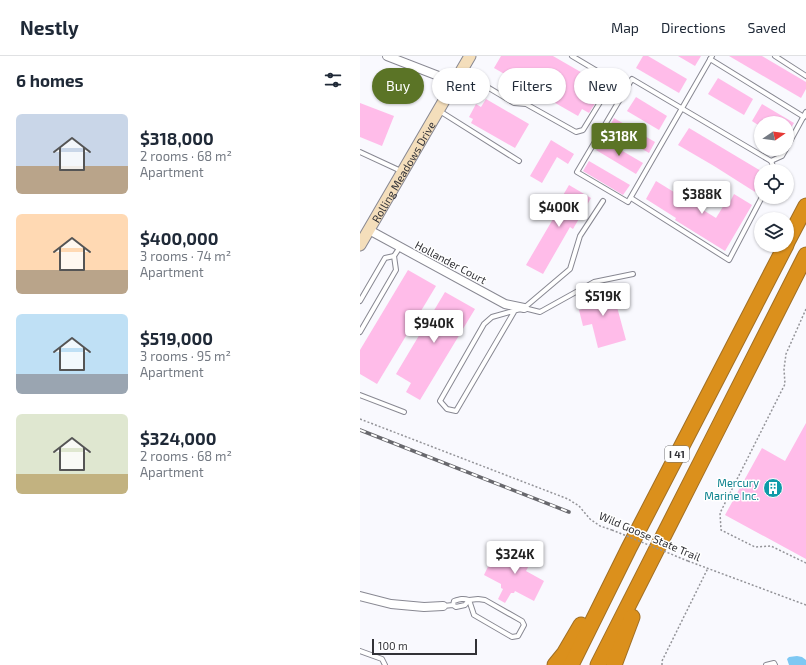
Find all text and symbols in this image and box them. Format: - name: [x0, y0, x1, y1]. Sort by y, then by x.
- text: Nestly: [20, 16, 79, 39]
- text: Map: [611, 19, 639, 36]
- text: Directions: [661, 19, 726, 36]
- text: Saved: [748, 19, 786, 36]
- chip: Buy: [372, 68, 424, 104]
- chip: Rent: [432, 68, 490, 104]
- chip: Filters: [498, 68, 566, 104]
- chip: New: [574, 68, 631, 104]
- icon: filters: [322, 69, 344, 91]
- text: 6 homes: [16, 70, 84, 90]
- north arrow: [754, 116, 794, 156]
- map controls: [754, 116, 794, 252]
- street label: Rolling Meadows Drive: [368, 119, 437, 224]
- pin: $318K: [591, 123, 647, 157]
- text: $318,000: [140, 128, 214, 148]
- text: $318K: [601, 128, 637, 144]
- icon: home: [48, 130, 96, 178]
- text: 2 rooms · 68 m²: [140, 148, 232, 164]
- text: Apartment: [140, 164, 204, 180]
- button: locate: [754, 164, 794, 204]
- pin: $388K: [674, 181, 730, 215]
- text: $388K: [682, 186, 722, 202]
- pin: $400K: [531, 194, 587, 228]
- text: $400K: [539, 199, 579, 215]
- button: layers: [754, 212, 794, 252]
- text: $400,000: [140, 228, 218, 248]
- icon: home: [48, 230, 96, 278]
- street label: Hollander Court: [413, 238, 489, 286]
- text: 3 rooms · 74 m²: [140, 248, 231, 264]
- text: Apartment: [140, 264, 204, 280]
- pin: $519K: [575, 283, 631, 317]
- text: $519K: [585, 288, 621, 304]
- pin: $940K: [406, 310, 462, 344]
- text: $940K: [414, 315, 454, 331]
- text: $519,000: [140, 328, 213, 348]
- icon: home: [48, 330, 96, 378]
- text: 3 rooms · 95 m²: [140, 348, 231, 364]
- text: Apartment: [140, 364, 204, 380]
- text: $324,000: [140, 428, 217, 448]
- icon: home: [48, 430, 96, 478]
- road number: I 41: [665, 446, 689, 462]
- text: 2 rooms · 68 m²: [140, 448, 232, 464]
- text: Apartment: [140, 464, 204, 480]
- place label: Mercury Marine Inc.: [704, 476, 759, 502]
- building icon: Mercury Marine Inc.: [762, 477, 784, 499]
- street label: Wild Goose State Trail: [597, 509, 703, 564]
- pin: $324K: [487, 541, 543, 575]
- text: $324K: [496, 546, 535, 562]
- scale bar: [372, 637, 477, 656]
- text: 100 m: [378, 639, 408, 652]

